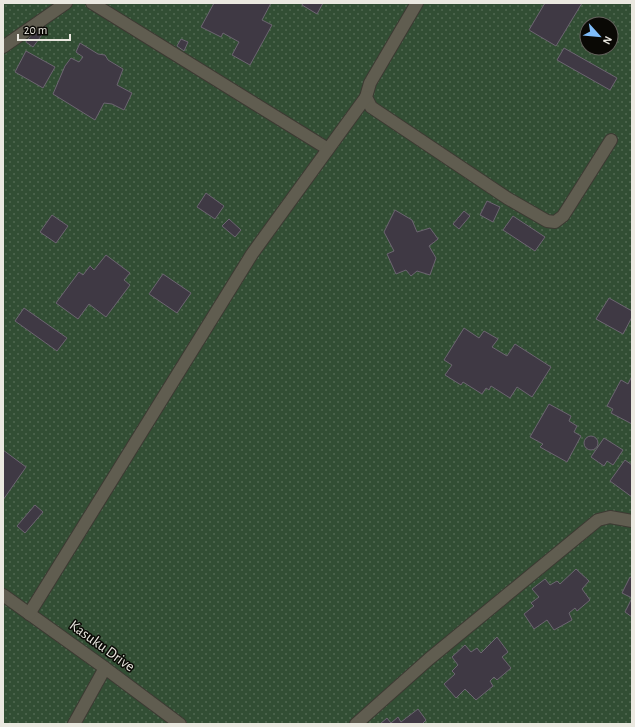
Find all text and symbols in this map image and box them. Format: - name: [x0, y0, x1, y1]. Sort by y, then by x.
- scale bar: [18, 16, 70, 42]
- north arrow: [579, 16, 619, 56]
- text: 20 m: [24, 24, 47, 36]
- text: N: [601, 34, 614, 46]
- street label: Kasuku Drive: [67, 617, 137, 675]

